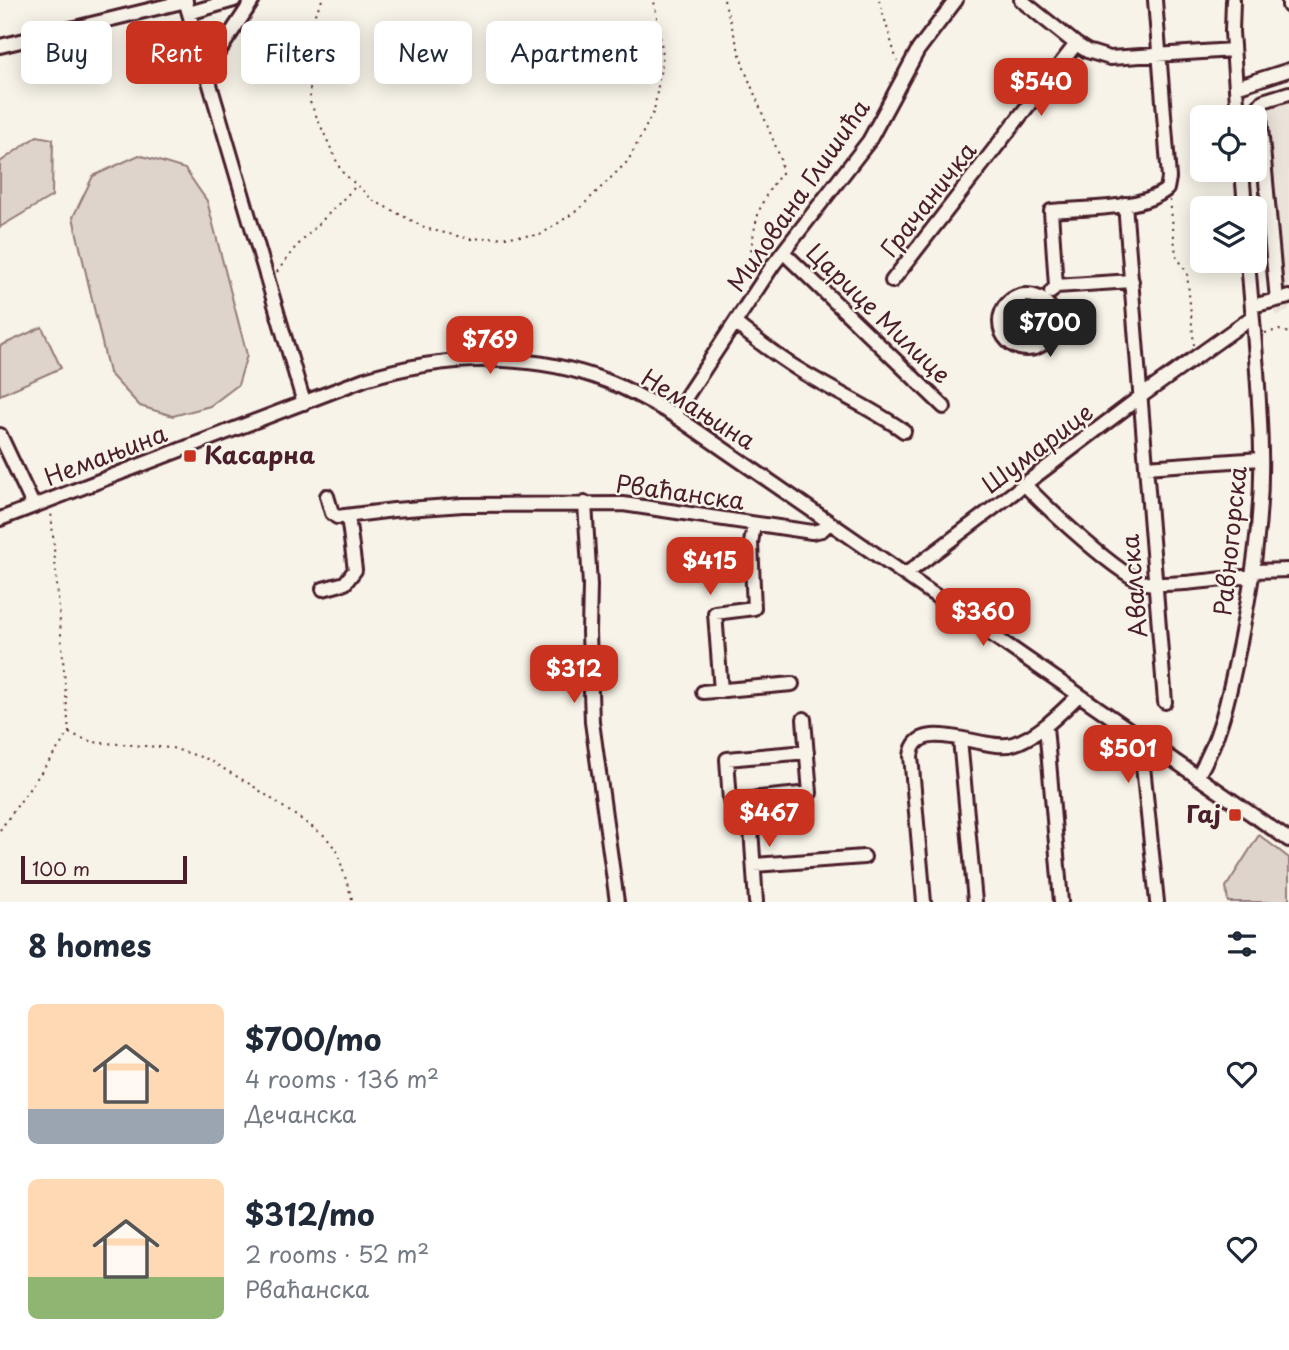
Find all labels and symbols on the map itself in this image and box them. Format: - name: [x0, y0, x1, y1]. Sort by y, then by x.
- pin: $540: [1000, 58, 1082, 118]
- street label: Милована Глишића: [717, 91, 877, 299]
- street label: Грачаничка: [871, 133, 984, 264]
- street label: Царице Милице: [799, 234, 960, 391]
- pin: $700: [1009, 300, 1091, 359]
- pin: $769: [449, 316, 531, 376]
- street label: Немањина: [635, 359, 763, 458]
- street label: Шумарице: [973, 393, 1100, 501]
- street label: Немањина: [39, 414, 172, 494]
- place label: Касарна: [204, 436, 316, 472]
- marker: Касарна: [182, 448, 198, 464]
- street label: Рваћанска: [614, 464, 747, 518]
- street label: Равногорска: [1203, 464, 1255, 617]
- street label: Авалска: [1111, 533, 1155, 639]
- pin: $415: [669, 538, 751, 597]
- pin: $360: [942, 588, 1024, 648]
- pin: $312: [533, 646, 615, 705]
- pin: $501: [1087, 726, 1169, 785]
- pin: $467: [728, 790, 810, 849]
- place label: Гај: [1186, 795, 1221, 831]
- marker: Гај: [1227, 807, 1243, 823]
- scale bar: [21, 853, 187, 885]

